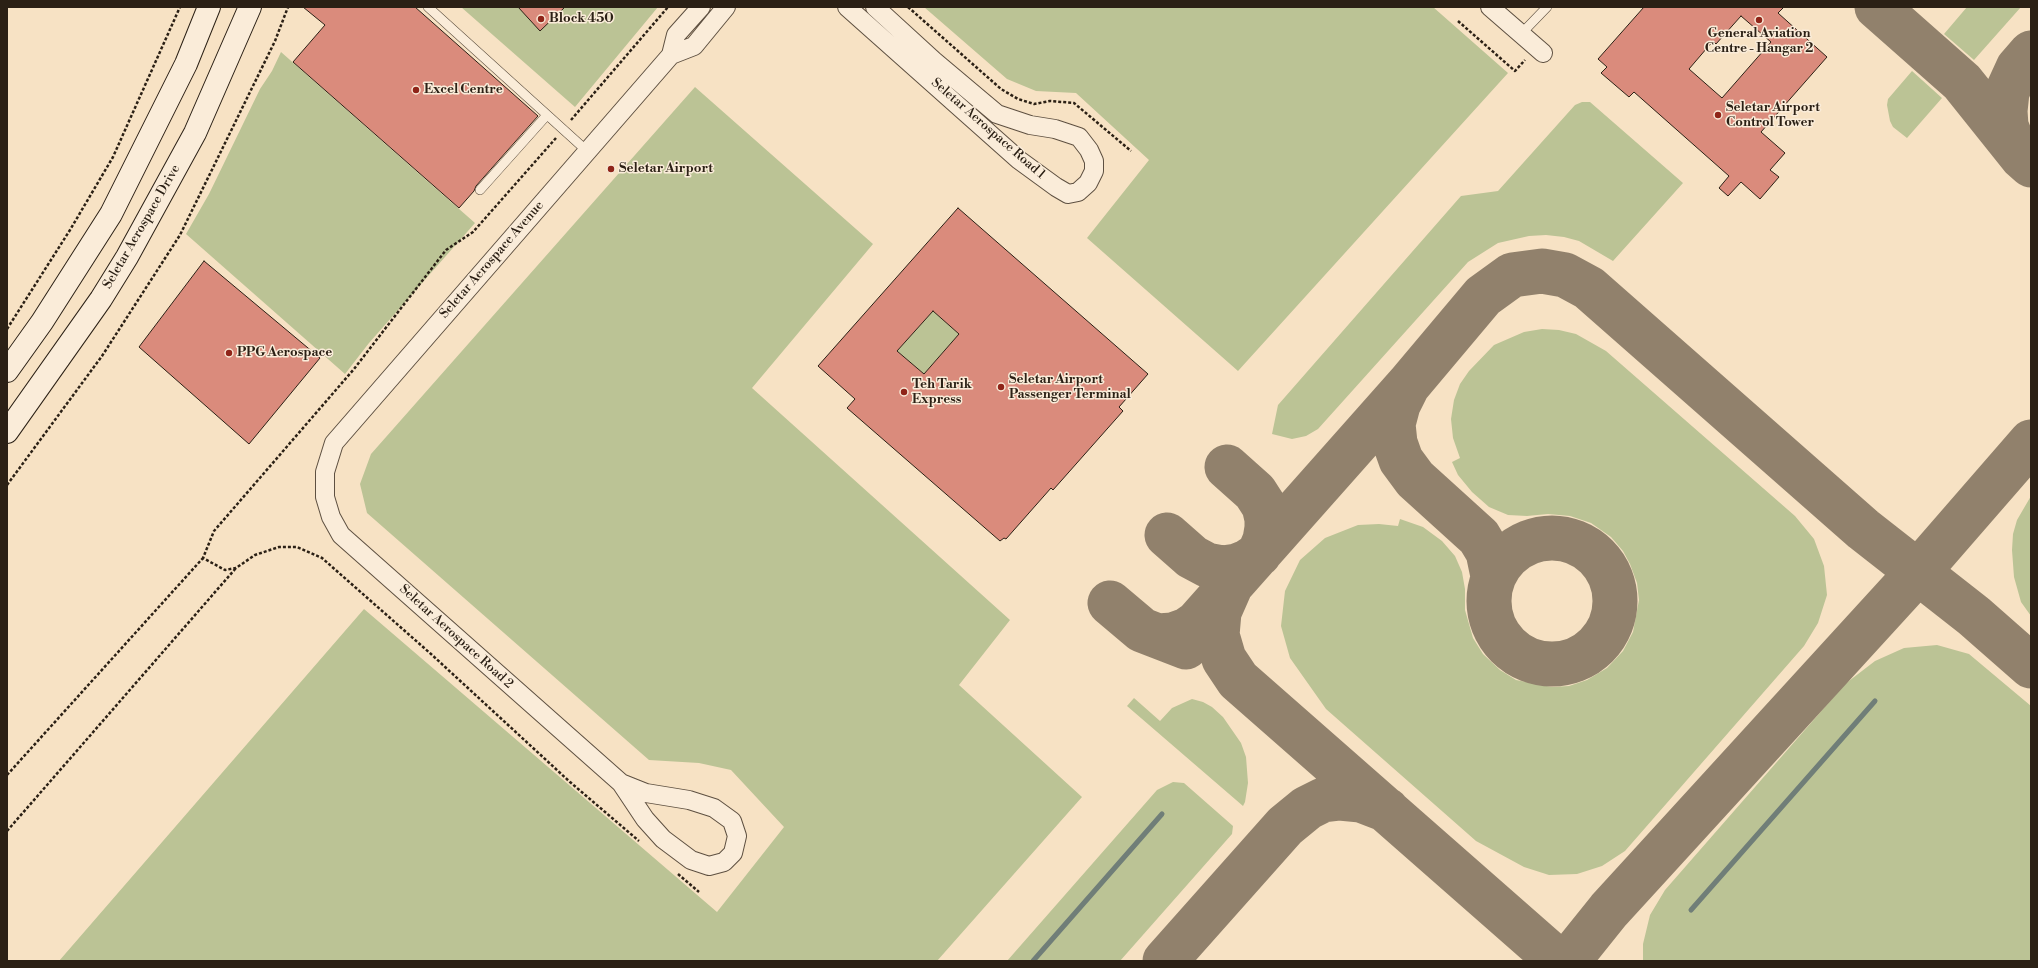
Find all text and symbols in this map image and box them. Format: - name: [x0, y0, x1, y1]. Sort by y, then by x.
- place label: Block 450: [549, 11, 614, 27]
- marker: Block 450: [536, 14, 546, 24]
- marker: General Aviation Centre - Hangar 2: [1754, 15, 1764, 25]
- place label: General Aviation Centre - Hangar 2: [1705, 26, 1813, 57]
- street label: Seletar Aerospace Road 1: [928, 75, 1048, 183]
- place label: Excel Centre: [424, 82, 503, 98]
- marker: Excel Centre: [411, 85, 421, 95]
- place label: Seletar Airport Control Tower: [1726, 100, 1820, 131]
- marker: Seletar Airport Control Tower: [1713, 110, 1723, 120]
- place label: Seletar Airport: [619, 161, 713, 177]
- street label: Seletar Aerospace Drive: [100, 162, 184, 292]
- marker: Seletar Airport: [606, 164, 616, 174]
- street label: Seletar Aerospace Avenue: [437, 198, 547, 322]
- place label: PPG Aerospace: [237, 345, 332, 361]
- marker: PPG Aerospace: [224, 348, 234, 358]
- place label: Seletar Airport Passenger Terminal: [1009, 372, 1131, 403]
- place label: Teh Tarik Express: [912, 377, 972, 408]
- marker: Seletar Airport Passenger Terminal: [996, 382, 1006, 392]
- marker: Teh Tarik Express: [899, 387, 909, 397]
- street label: Seletar Aerospace Road 2: [396, 582, 516, 692]

